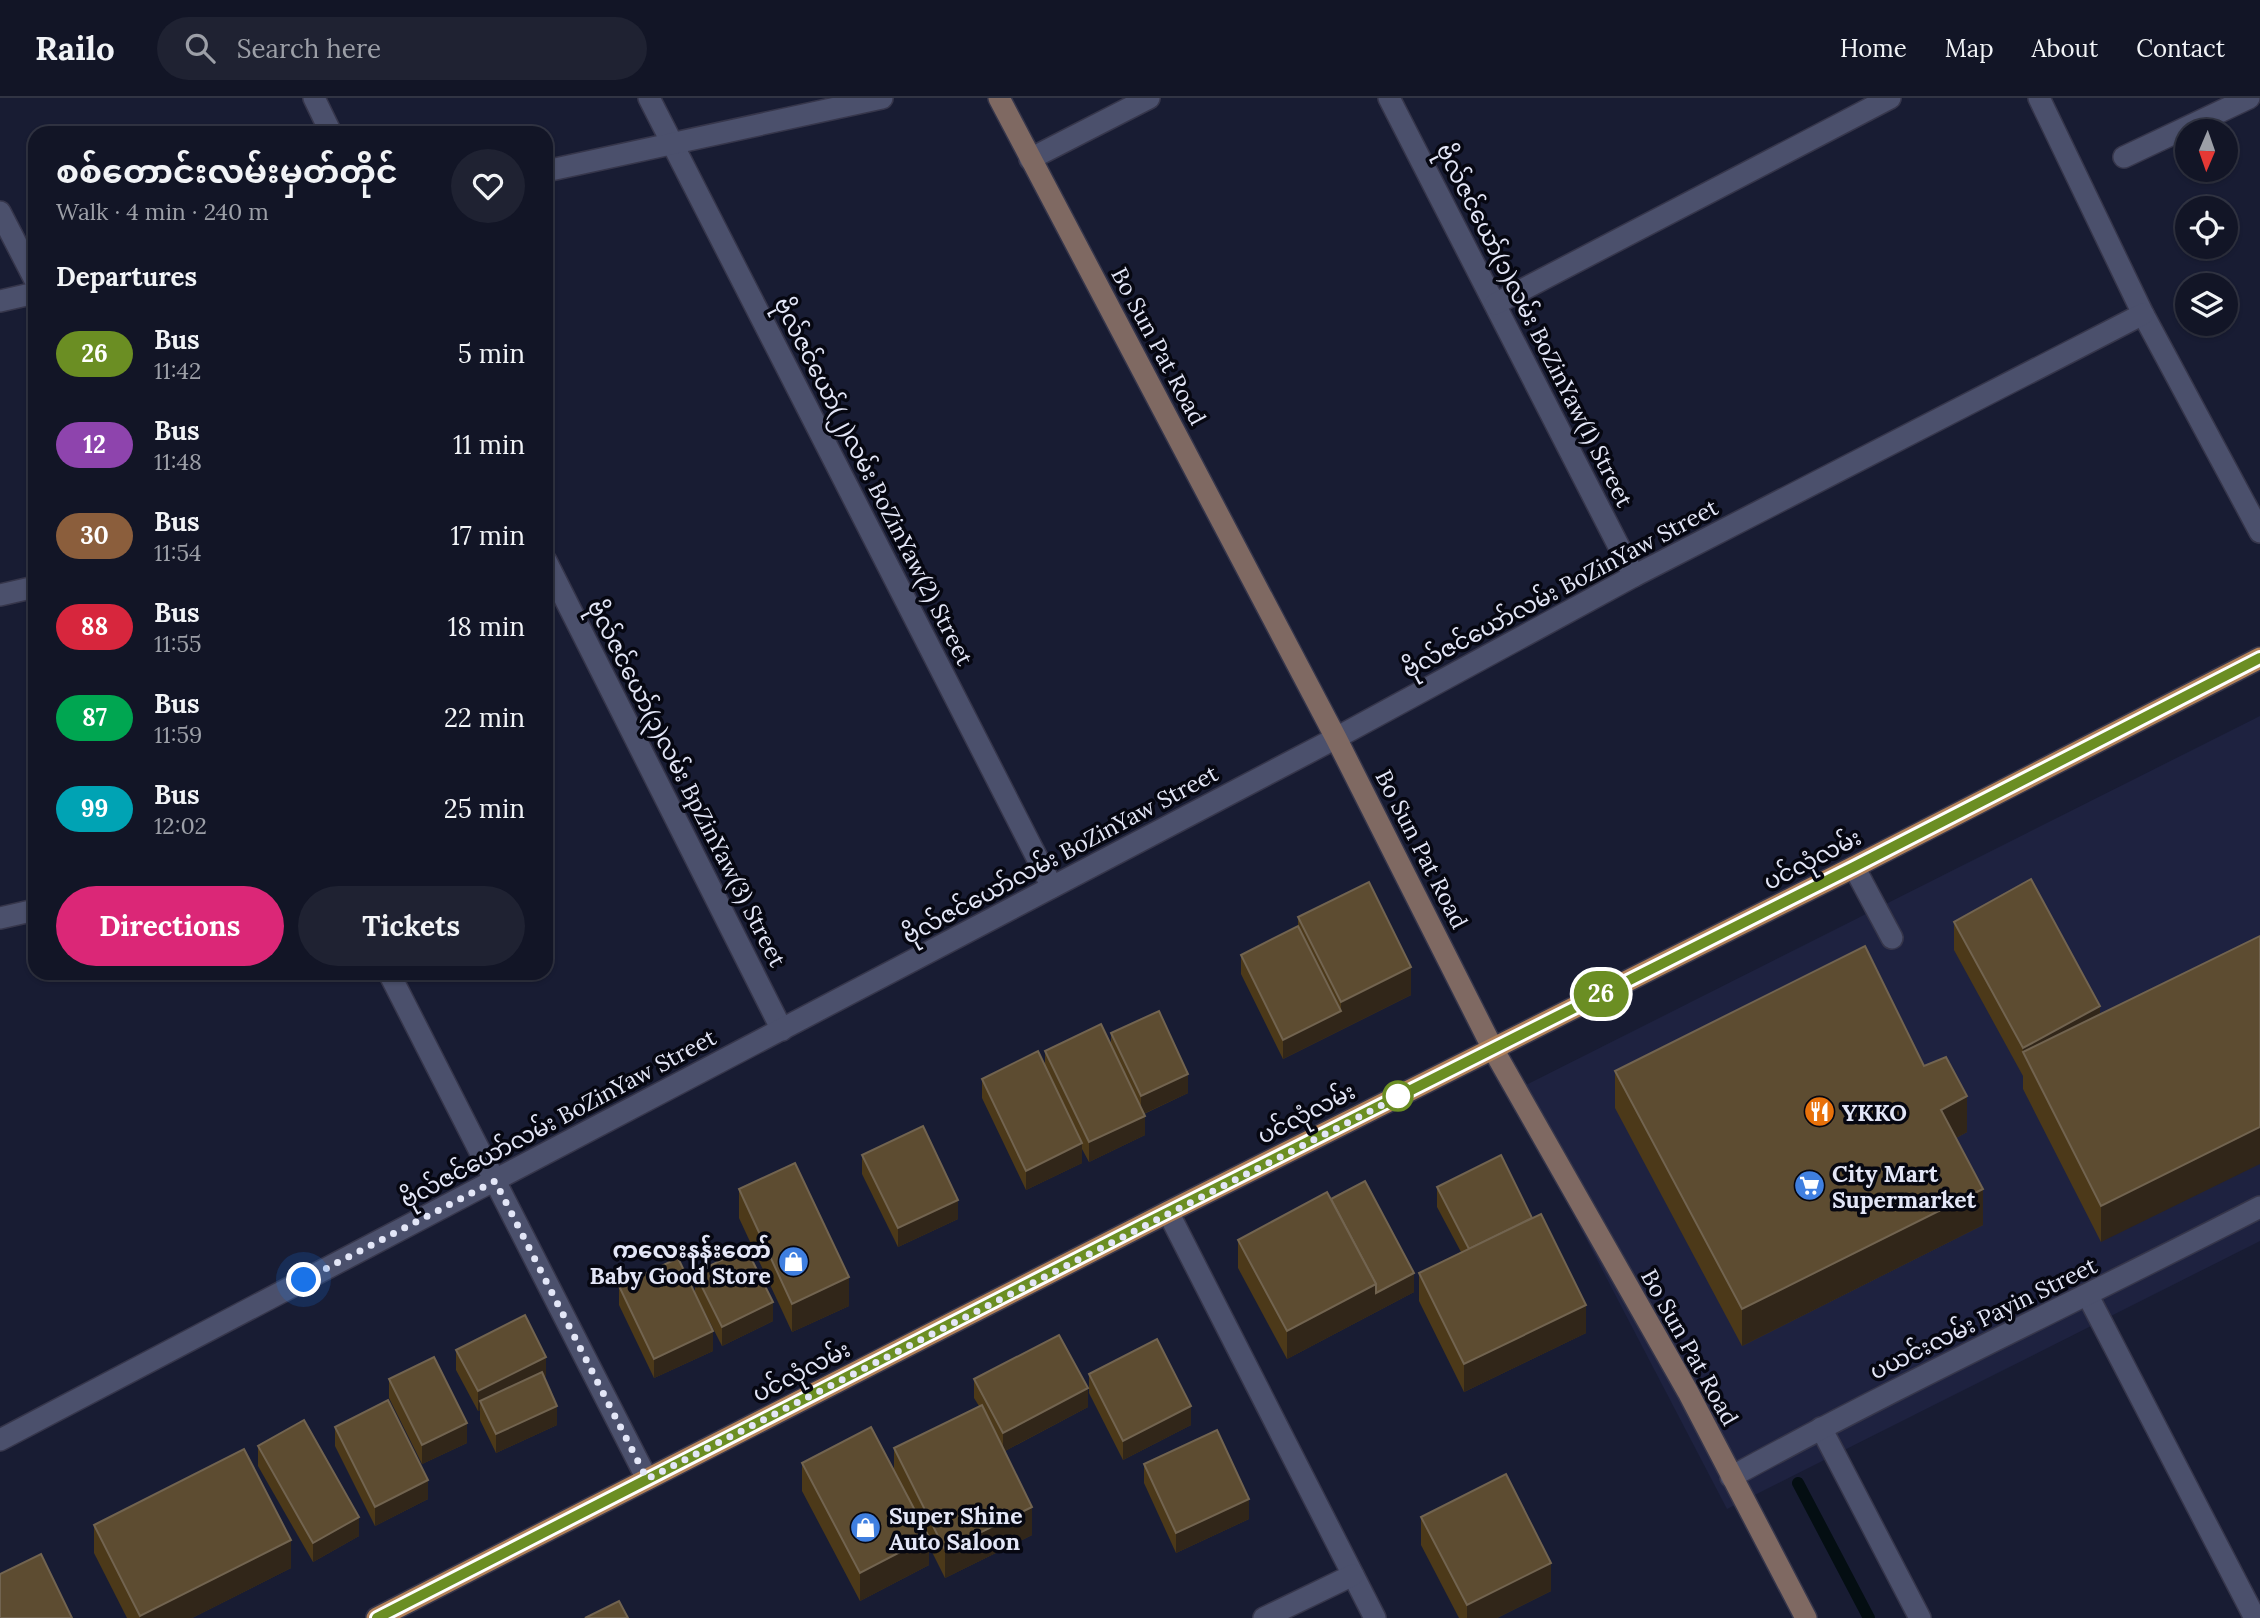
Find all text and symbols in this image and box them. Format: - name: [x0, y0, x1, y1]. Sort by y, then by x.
- search box: [157, 17, 647, 80]
- text: Railo: [35, 27, 115, 69]
- icon: search: [181, 29, 219, 67]
- text: Search here: [237, 32, 381, 65]
- text: Home: [1840, 33, 1907, 64]
- text: Map: [1945, 33, 1994, 64]
- text: About: [2032, 33, 2098, 64]
- text: Contact: [2136, 33, 2225, 64]
- north arrow: [2175, 119, 2238, 182]
- map controls: [2175, 119, 2238, 336]
- street label: ဗိုလ်ဇင်ယော်(၁)လမ်း BoZinYaw(1) Street: [1426, 138, 1641, 514]
- button: heart: [451, 149, 525, 223]
- text: စစ်တောင်းလမ်းမှတ်တိုင်: [56, 150, 398, 192]
- button: locate: [2175, 196, 2238, 259]
- text: Walk · 4 min · 240 m: [56, 197, 269, 226]
- text: Departures: [56, 260, 197, 293]
- street label: Bo Sun Pat Road: [1105, 262, 1213, 430]
- button: layers: [2175, 273, 2238, 336]
- street label: ဗိုလ်ဇင်ယော်(၂)လမ်း BoZinYaw(2) Street: [764, 292, 981, 672]
- text: Bus: [154, 323, 200, 356]
- text: 5 min: [458, 337, 525, 370]
- text: 26: [81, 338, 108, 369]
- text: 11:42: [154, 356, 201, 385]
- text: Bus: [154, 414, 200, 447]
- text: 11 min: [453, 428, 525, 461]
- text: 12: [83, 429, 106, 460]
- text: 11:48: [154, 447, 202, 476]
- street label: ဗိုလ်ဇင်ယော်လမ်း BoZinYaw Street: [1397, 491, 1725, 688]
- text: Bus: [154, 505, 200, 538]
- text: 17 min: [450, 519, 525, 552]
- text: 30: [80, 520, 109, 551]
- text: 11:54: [154, 538, 202, 567]
- street label: ဗိုလ်ဇင်ယော်(၃)လမ်း BpZinYaw(3) Street: [577, 594, 793, 974]
- text: Bus: [154, 596, 200, 629]
- text: 18 min: [448, 610, 525, 643]
- text: 88: [81, 611, 108, 642]
- text: 11:55: [154, 629, 202, 658]
- text: Bus: [154, 687, 200, 720]
- text: 22 min: [444, 701, 525, 734]
- text: 87: [82, 702, 107, 733]
- text: 11:59: [154, 720, 202, 749]
- street label: ဗိုလ်ဇင်ယော်လမ်း BoZinYaw Street: [897, 757, 1225, 954]
- street label: Bo Sun Pat Road: [1370, 765, 1475, 933]
- text: Bus: [154, 778, 200, 811]
- text: 25 min: [444, 792, 525, 825]
- text: 99: [81, 793, 108, 824]
- text: 12:02: [154, 811, 207, 840]
- street label: ပင်လုံလမ်း: [1758, 821, 1868, 900]
- button: Directions: [56, 886, 284, 966]
- button: Tickets: [298, 886, 525, 966]
- line badge: 26: [1570, 971, 1632, 1017]
- text: 26: [1588, 978, 1614, 1009]
- street label: ဗိုလ်ဇင်ယော်လမ်း BoZinYaw Street: [395, 1021, 723, 1218]
- street label: ပင်လုံလမ်း: [1252, 1075, 1362, 1154]
- unlabelled marker: [1383, 1081, 1413, 1111]
- restaurant icon: YKKO: [1802, 1095, 1836, 1129]
- place label: YKKO: [1842, 1098, 1907, 1127]
- place label: City Mart Supermarket: [1832, 1159, 1977, 1214]
- supermarket icon: City Mart Supermarket: [1792, 1169, 1826, 1203]
- place label: ကလေးနန်းတော် Baby Good Store: [590, 1234, 771, 1290]
- shop icon: ကလေးနန်းတော် Baby Good Store: [777, 1245, 811, 1279]
- street label: ပယင်းလမ်း Payin Street: [1864, 1249, 2101, 1386]
- your location: [286, 1262, 321, 1297]
- street label: Bo Sun Pat Road: [1635, 1264, 1745, 1430]
- street label: ပင်လုံလမ်း: [747, 1333, 857, 1412]
- place label: Super Shine Auto Saloon: [889, 1501, 1023, 1556]
- shop icon: Super Shine Auto Saloon: [849, 1511, 883, 1545]

